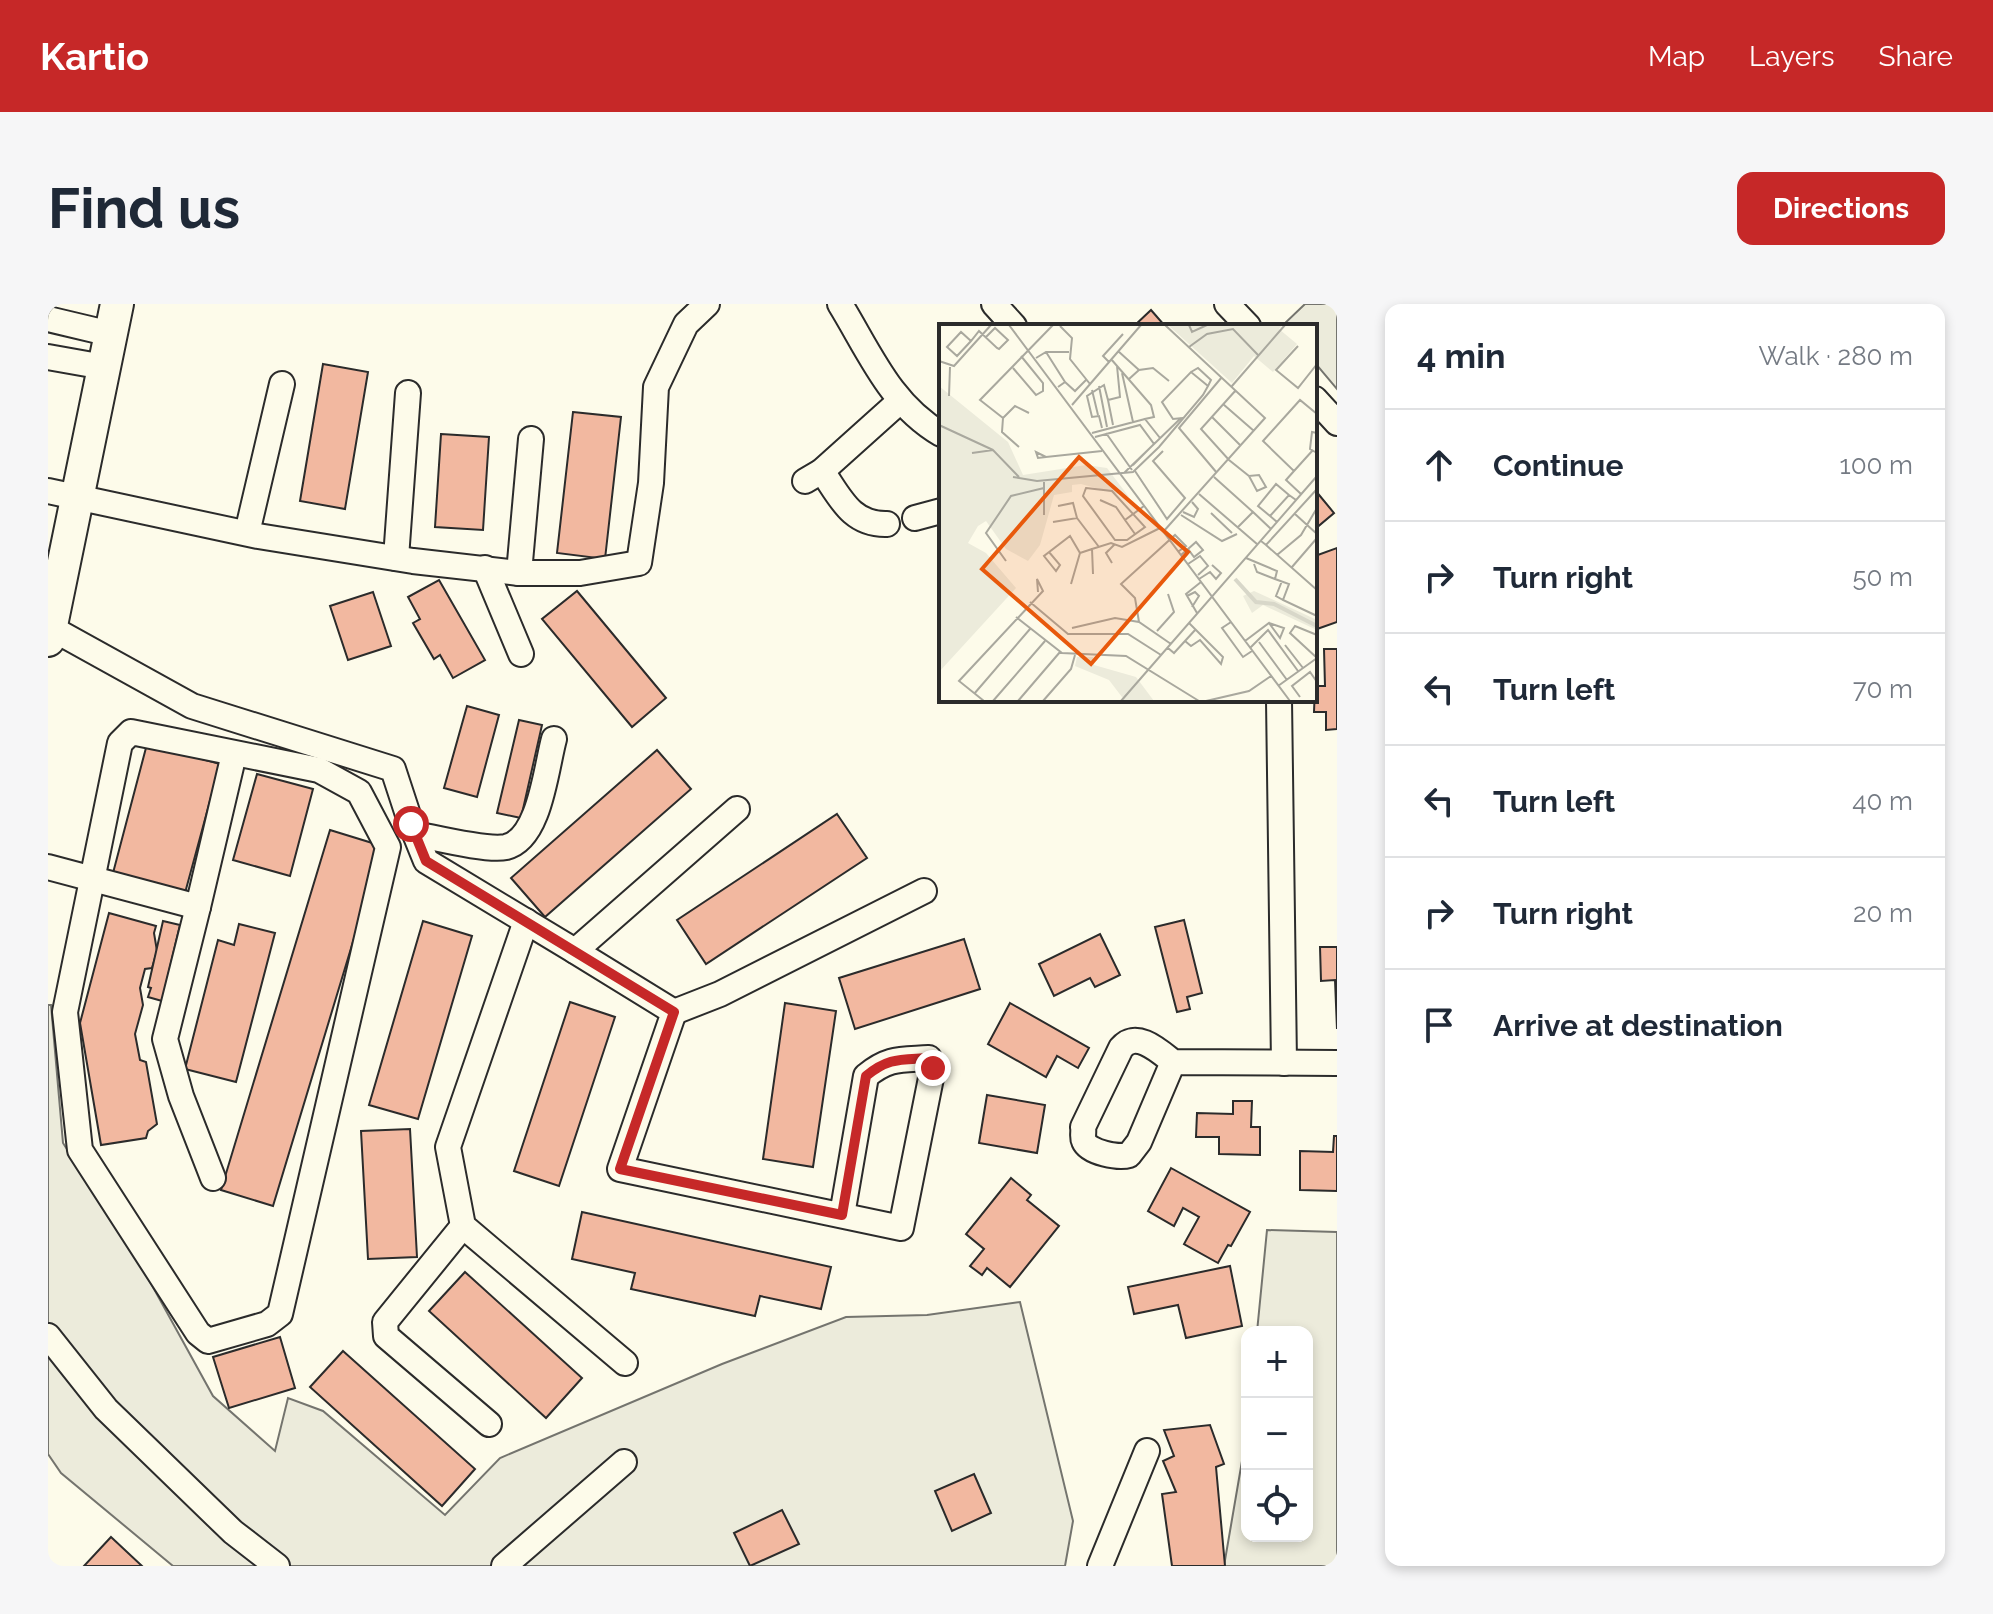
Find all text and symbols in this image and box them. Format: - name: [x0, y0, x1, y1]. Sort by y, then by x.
- text: Kartio: [40, 34, 149, 79]
- text: Map: [1648, 40, 1705, 73]
- text: Layers: [1749, 40, 1835, 73]
- text: Share: [1879, 40, 1953, 73]
- button: Directions: [1737, 172, 1945, 245]
- text: Find us: [48, 175, 240, 241]
- inset map: [939, 324, 1317, 702]
- text: 4 min: [1417, 336, 1505, 376]
- text: Walk · 280 m: [1759, 341, 1913, 371]
- icon: ahead: [1417, 443, 1461, 487]
- text: Continue: [1493, 448, 1624, 483]
- text: 100 m: [1840, 450, 1913, 480]
- icon: right: [1417, 555, 1461, 599]
- text: Turn right: [1493, 560, 1633, 595]
- text: 50 m: [1852, 562, 1913, 592]
- icon: left: [1417, 667, 1461, 711]
- text: Turn left: [1493, 672, 1615, 707]
- text: 70 m: [1853, 674, 1913, 704]
- icon: left: [1417, 779, 1461, 823]
- text: Turn left: [1493, 784, 1615, 819]
- text: 40 m: [1852, 786, 1913, 816]
- route start: [393, 806, 429, 842]
- icon: right: [1417, 891, 1461, 935]
- text: Turn right: [1493, 896, 1633, 931]
- text: 20 m: [1853, 898, 1913, 928]
- icon: arrive: [1417, 1003, 1461, 1047]
- text: Arrive at destination: [1493, 1008, 1783, 1043]
- route end: [915, 1050, 951, 1086]
- map controls: [1241, 1326, 1313, 1542]
- button: +: [1241, 1326, 1313, 1398]
- button: −: [1241, 1398, 1313, 1470]
- button: locate: [1241, 1470, 1313, 1542]

